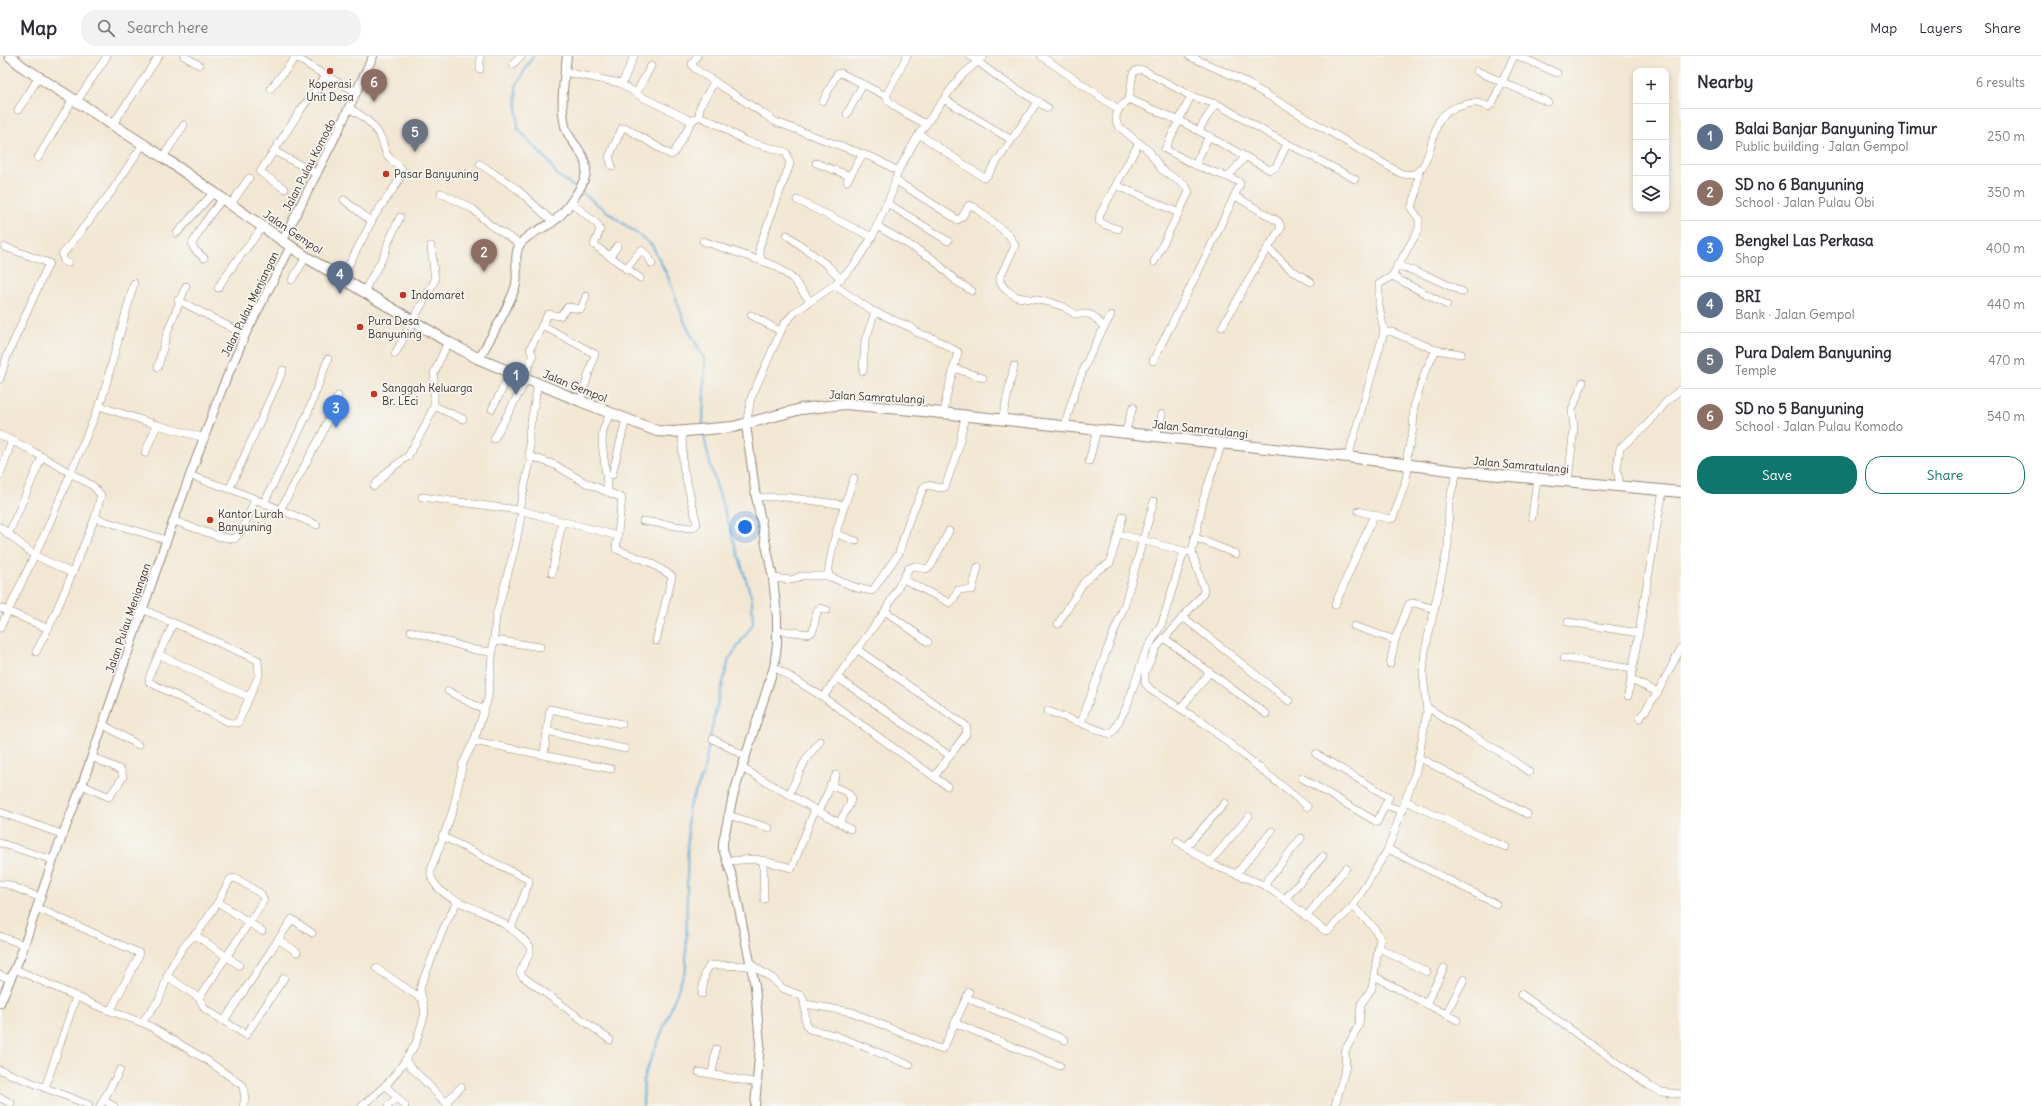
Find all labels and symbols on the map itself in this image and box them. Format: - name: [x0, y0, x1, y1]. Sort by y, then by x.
- marker: Koperasi Unit Desa: [325, 66, 335, 76]
- pin: 6: [361, 69, 387, 102]
- place label: Koperasi Unit Desa: [306, 77, 354, 104]
- street label: Jalan Pulau Komodo: [280, 117, 338, 213]
- pin: 5: [402, 119, 428, 152]
- place label: Pasar Banyuning: [394, 167, 479, 181]
- marker: Pasar Banyuning: [381, 169, 391, 179]
- street label: Jalan Gempol: [261, 207, 325, 257]
- pin: 2: [471, 239, 497, 272]
- street label: Jalan Pulau Menjangan: [218, 249, 282, 359]
- pin: 4: [327, 261, 353, 294]
- place label: Indomaret: [411, 288, 465, 302]
- marker: Indomaret: [398, 290, 408, 300]
- place label: Pura Desa Banyuning: [368, 314, 422, 341]
- marker: Pura Desa Banyuning: [355, 322, 365, 332]
- pin: 1: [503, 362, 529, 395]
- street label: Jalan Gempol: [541, 367, 609, 405]
- place label: Sanggah Keluarga Br. LEci: [382, 381, 473, 408]
- street label: Jalan Samratulangi: [829, 387, 925, 407]
- marker: Sanggah Keluarga Br. LEci: [369, 389, 379, 399]
- pin: 3: [323, 395, 349, 428]
- street label: Jalan Samratulangi: [1151, 417, 1249, 441]
- street label: Jalan Samratulangi: [1473, 454, 1569, 476]
- place label: Kantor Lurah Banyuning: [218, 507, 284, 534]
- marker: Kantor Lurah Banyuning: [205, 515, 215, 525]
- your location: [735, 517, 755, 537]
- street label: Jalan Pulau Menjangan: [103, 561, 153, 675]

